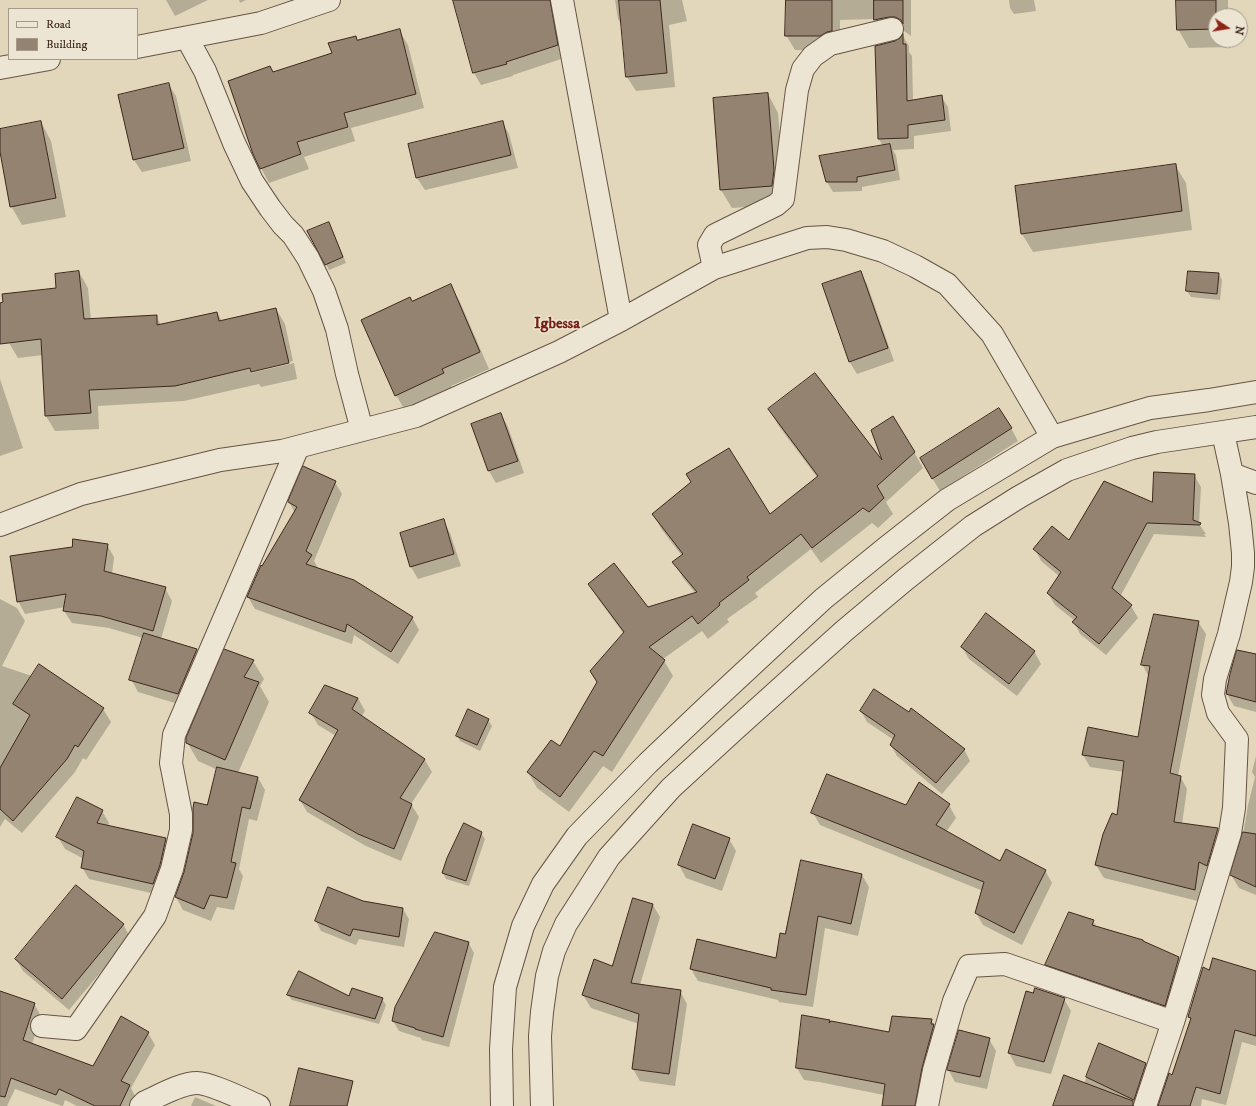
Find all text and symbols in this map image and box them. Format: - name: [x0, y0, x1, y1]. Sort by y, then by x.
- legend: [8, 8, 138, 60]
- north arrow: [1208, 8, 1248, 48]
- text: Road: [46, 17, 71, 32]
- text: N: [1231, 24, 1247, 36]
- text: Building: [46, 37, 87, 52]
- district label: Igbessa: [534, 315, 580, 335]

